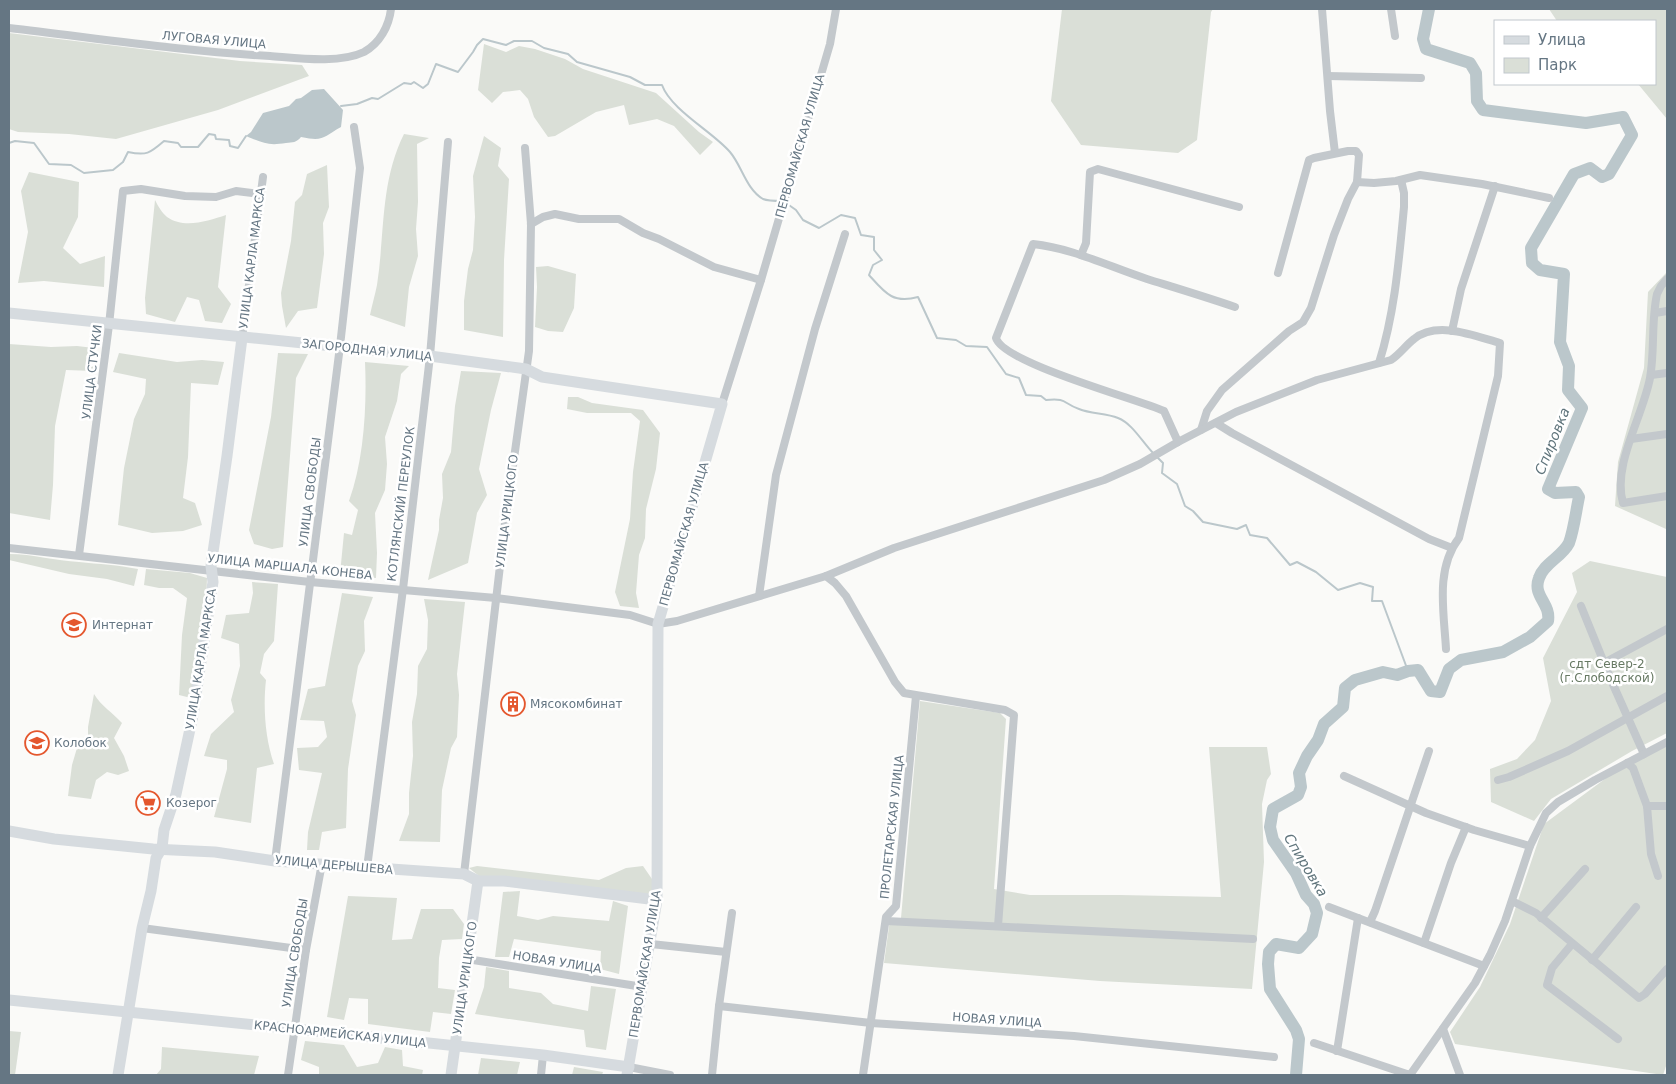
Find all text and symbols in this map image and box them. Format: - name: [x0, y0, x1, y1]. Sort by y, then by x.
- legend: [1494, 20, 1656, 85]
- street label: ЛУГОВАЯ УЛИЦА: [161, 28, 267, 52]
- text: Улица: [1538, 31, 1586, 49]
- text: Парк: [1538, 56, 1577, 74]
- street label: ПЕРВОМАЙСКАЯ УЛИЦА: [772, 71, 828, 220]
- street label: УЛИЦА КАРЛА МАРКСА: [236, 186, 268, 330]
- street label: УЛИЦА СТУЧКИ: [79, 324, 105, 420]
- street label: ЗАГОРОДНАЯ УЛИЦА: [301, 336, 434, 364]
- water label: Спировка: [1531, 405, 1573, 477]
- street label: КОТЛЯНСКИЙ ПЕРЕУЛОК: [384, 425, 418, 582]
- street label: УЛИЦА СВОБОДЫ: [296, 436, 324, 548]
- street label: УЛИЦА УРИЦКОГО: [493, 453, 521, 569]
- street label: ПЕРВОМАЙСКАЯ УЛИЦА: [656, 459, 712, 608]
- street label: УЛИЦА МАРШАЛА КОНЕВА: [207, 551, 374, 583]
- street label: УЛИЦА КАРЛА МАРКСА: [183, 587, 219, 731]
- school or university icon: Интернат: [61, 612, 87, 638]
- place label: Интернат: [92, 618, 153, 632]
- park label: сдт Север-2 (г.Слободской): [1560, 657, 1654, 685]
- building icon: Мясокомбинат: [500, 691, 526, 717]
- place label: Мясокомбинат: [530, 697, 623, 711]
- school or university icon: Колобок: [24, 730, 50, 756]
- place label: Колобок: [54, 736, 107, 750]
- street label: ПРОЛЕТАРСКАЯ УЛИЦА: [877, 753, 907, 900]
- supermarket icon: Козерог: [135, 790, 161, 816]
- place label: Козерог: [166, 796, 217, 810]
- water label: Спировка: [1281, 831, 1331, 899]
- street label: УЛИЦА ДЕРЫШЕВА: [274, 853, 394, 877]
- street label: ПЕРВОМАЙСКАЯ УЛИЦА: [625, 888, 664, 1039]
- street label: УЛИЦА СВОБОДЫ: [279, 897, 311, 1009]
- street label: УЛИЦА УРИЦКОГО: [450, 920, 480, 1036]
- street label: НОВАЯ УЛИЦА: [512, 948, 603, 976]
- street label: НОВАЯ УЛИЦА: [952, 1010, 1043, 1030]
- street label: КРАСНОАРМЕЙСКАЯ УЛИЦА: [253, 1017, 428, 1050]

